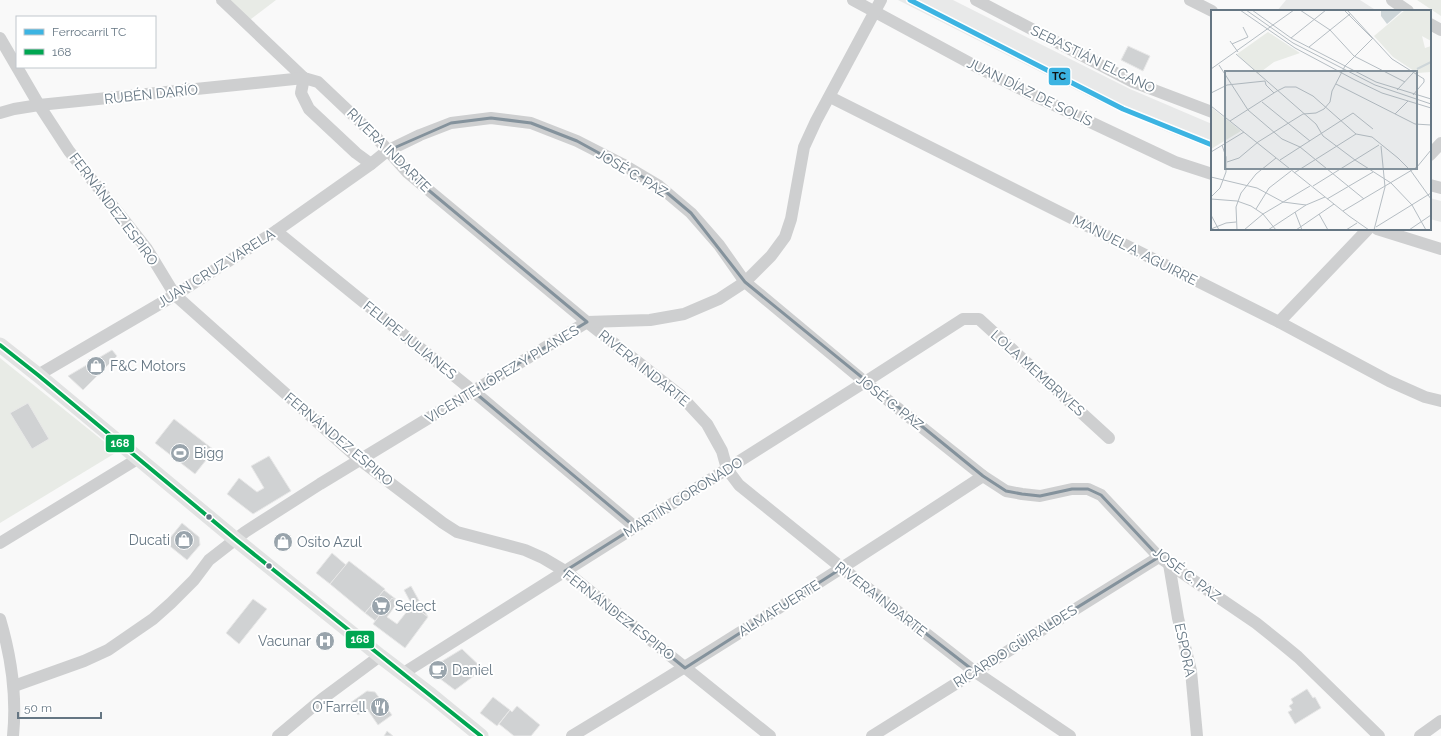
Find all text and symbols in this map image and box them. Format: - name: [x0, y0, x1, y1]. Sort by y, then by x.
- inset map: [1211, 10, 1431, 230]
- legend: [16, 16, 156, 68]
- street label: SEBASTIÁN ELCANO: [1028, 21, 1158, 96]
- text: Ferrocarril TC: [52, 25, 126, 39]
- text: 168: [52, 45, 72, 59]
- street label: JUAN DÍAZ DE SOLÍS: [965, 54, 1096, 130]
- line badge: TC: [1048, 67, 1071, 86]
- text: TC: [1052, 70, 1067, 83]
- street label: RUBÉN DARÍO: [103, 80, 199, 107]
- street label: RIVERA INDARTE: [344, 105, 434, 195]
- street label: JOSÉ C. PAZ: [594, 145, 671, 201]
- street label: FERNÁNDEZ ESPIRO: [66, 149, 162, 268]
- street label: MANUEL A. AGUIRRE: [1070, 212, 1200, 288]
- street label: JUAN CRUZ VARELA: [154, 225, 278, 311]
- street label: FELIPE JULIANES: [360, 298, 460, 383]
- street label: VICENTE LÓPEZ Y PLANES: [422, 321, 582, 426]
- street label: RIVERA INDARTE: [595, 327, 693, 409]
- street label: LOLA MEMBRIVES: [988, 327, 1089, 420]
- shop icon: F&C Motors: [85, 355, 107, 377]
- place label: F&C Motors: [110, 358, 186, 374]
- street label: JOSÉ C. PAZ: [854, 370, 927, 433]
- street label: FERNÁNDEZ ESPIRO: [281, 388, 397, 489]
- line badge: 168: [105, 434, 135, 453]
- text: 168: [111, 437, 130, 450]
- sports icon: Bigg: [169, 442, 191, 464]
- place label: Bigg: [194, 445, 224, 461]
- street label: MARTÍN CORONADO: [620, 453, 746, 540]
- unlabelled marker: [204, 512, 214, 522]
- shop icon: Ducati: [173, 529, 195, 551]
- shop icon: Osito Azul: [272, 531, 294, 553]
- place label: Ducati: [129, 532, 170, 548]
- place label: Osito Azul: [297, 534, 362, 550]
- street label: JOSÉ C. PAZ: [1150, 543, 1224, 605]
- street label: RIVERA INDARTE: [832, 558, 930, 640]
- unlabelled marker: [264, 561, 274, 571]
- street label: FERNÁNDEZ ESPIRO: [560, 566, 678, 663]
- street label: ALMAFUERTE: [735, 577, 823, 639]
- supermarket icon: Select: [370, 595, 392, 617]
- place label: Select: [395, 598, 436, 614]
- street label: RICARDO GÜIRALDES: [949, 599, 1080, 691]
- street label: ESPORA: [1171, 622, 1199, 679]
- hospital icon: Vacunar: [314, 630, 336, 652]
- line badge: 168: [345, 630, 375, 649]
- place label: Vacunar: [258, 633, 311, 649]
- text: 168: [351, 633, 370, 646]
- cafe icon: Daniel: [427, 659, 449, 681]
- place label: Daniel: [452, 662, 493, 678]
- scale bar: [18, 694, 101, 720]
- restaurant icon: O'Farrell: [369, 696, 391, 718]
- place label: O'Farrell: [312, 699, 366, 715]
- text: 50 m: [24, 701, 52, 715]

